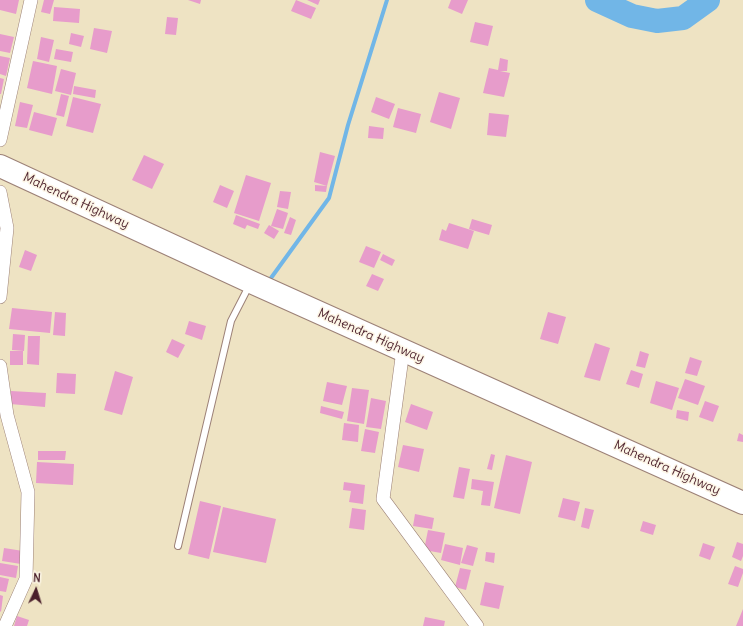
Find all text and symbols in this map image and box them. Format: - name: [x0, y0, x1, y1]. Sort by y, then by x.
- street label: Mahendra Highway: [21, 170, 131, 232]
- street label: Mahendra Highway: [315, 305, 427, 367]
- street label: Mahendra Highway: [611, 437, 723, 499]
- north arrow: [16, 570, 56, 610]
- text: N: [33, 571, 41, 585]

